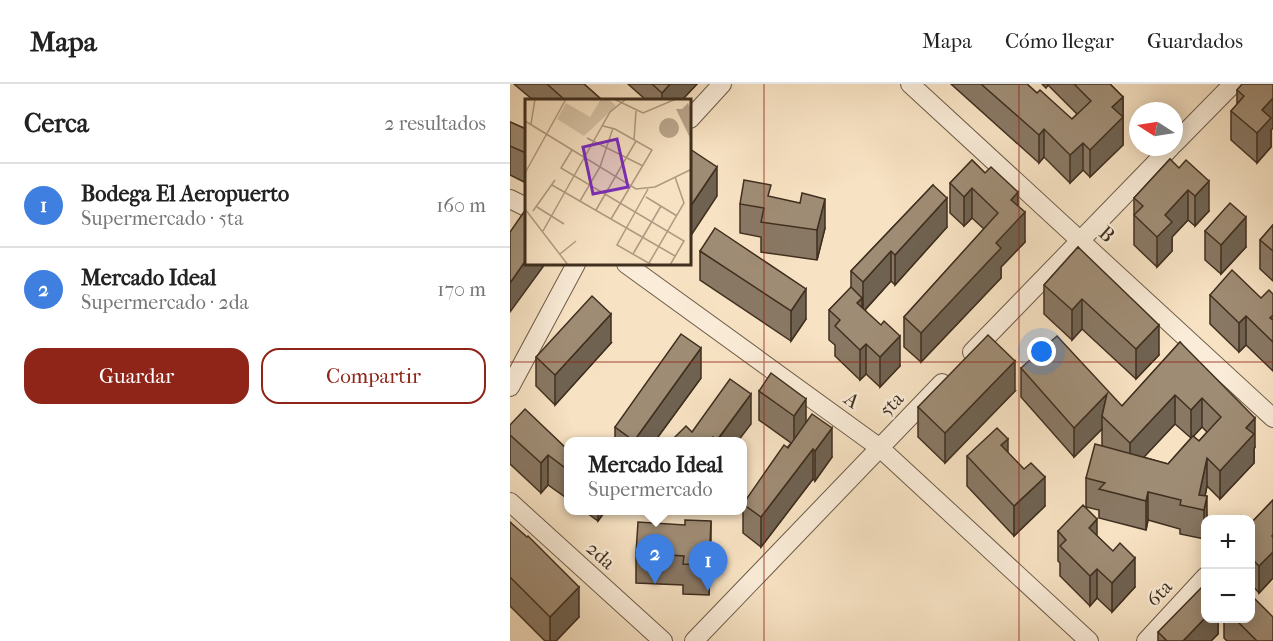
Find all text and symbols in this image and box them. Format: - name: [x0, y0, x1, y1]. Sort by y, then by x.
- text: Mapa: [30, 25, 97, 58]
- text: Mapa: [922, 29, 972, 53]
- text: Cómo llegar: [1005, 29, 1114, 53]
- text: Guardados: [1147, 29, 1243, 53]
- inset map: [525, 99, 692, 266]
- north arrow: [1129, 102, 1183, 156]
- text: Cerca: [24, 108, 89, 139]
- text: 2 resultados: [384, 112, 486, 135]
- text: Bodega El Aeropuerto: [81, 181, 289, 207]
- text: 1: [40, 194, 47, 217]
- text: 160 m: [436, 194, 486, 217]
- text: Supermercado · 5ta: [81, 207, 243, 230]
- street label: B: [1094, 221, 1119, 247]
- text: Mercado Ideal: [81, 265, 216, 291]
- text: 2: [38, 278, 49, 301]
- text: 170 m: [437, 278, 486, 301]
- text: Supermercado · 2da: [81, 291, 249, 314]
- your location: [1027, 337, 1056, 366]
- button: Guardar: [24, 348, 249, 404]
- button: Compartir: [261, 348, 486, 404]
- street label: A: [839, 387, 865, 414]
- street label: 5ta: [874, 387, 909, 421]
- popup: [564, 437, 747, 515]
- text: Mercado Ideal: [588, 452, 723, 478]
- text: Supermercado: [588, 478, 713, 501]
- map controls: [1201, 515, 1255, 623]
- button: +: [1201, 515, 1255, 569]
- pin: 2: [636, 534, 674, 584]
- street label: 2da: [582, 537, 620, 575]
- pin: 1: [688, 542, 728, 591]
- button: −: [1201, 569, 1255, 623]
- street label: 6ta: [1142, 575, 1178, 611]

